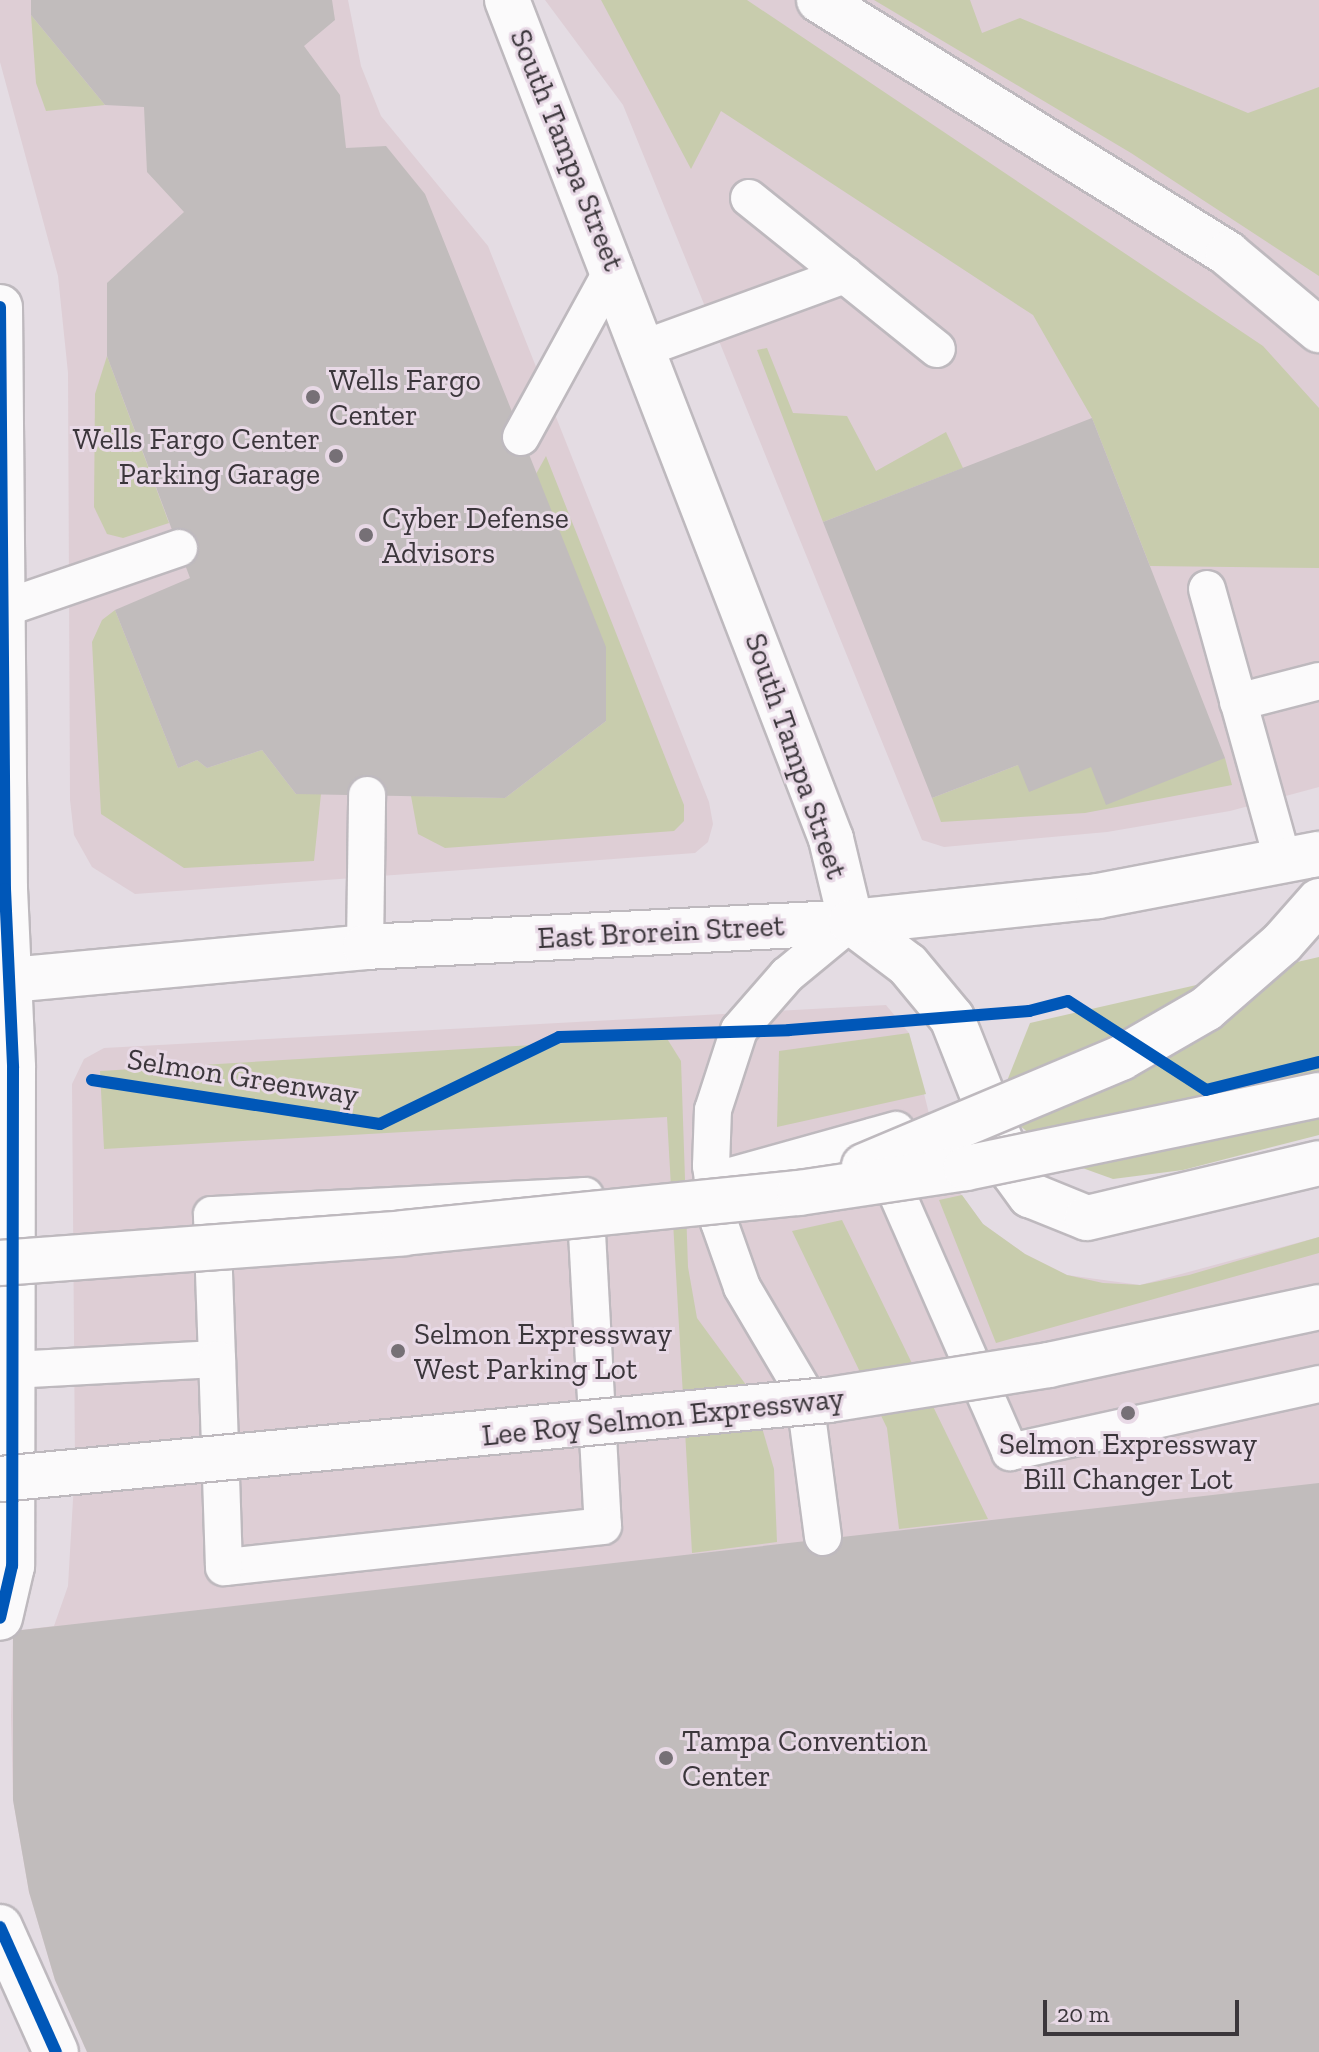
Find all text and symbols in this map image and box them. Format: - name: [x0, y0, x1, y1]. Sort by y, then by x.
- street label: South Tampa Street: [502, 24, 632, 276]
- place label: Wells Fargo Center: [329, 362, 481, 432]
- marker: Wells Fargo Center: [304, 388, 322, 406]
- place label: Wells Fargo Center Parking Garage: [73, 421, 320, 492]
- marker: Wells Fargo Center Parking Garage: [327, 447, 345, 465]
- place label: Cyber Defense Advisors: [382, 500, 569, 570]
- marker: Cyber Defense Advisors: [357, 526, 375, 544]
- street label: South Tampa Street: [737, 628, 855, 884]
- street label: East Brorein Street: [536, 908, 786, 956]
- street label: Selmon Greenway: [125, 1041, 361, 1113]
- place label: Selmon Expressway West Parking Lot: [414, 1316, 672, 1386]
- marker: Selmon Expressway West Parking Lot: [389, 1342, 407, 1360]
- street label: Lee Roy Selmon Expressway: [480, 1380, 846, 1454]
- marker: Selmon Expressway Bill Changer Lot: [1119, 1404, 1137, 1422]
- place label: Selmon Expressway Bill Changer Lot: [999, 1426, 1257, 1496]
- place label: Tampa Convention Center: [682, 1723, 927, 1794]
- marker: Tampa Convention Center: [657, 1749, 675, 1767]
- scale bar: [1047, 1984, 1243, 2034]
- text: 20 m: [1057, 1999, 1109, 2028]

